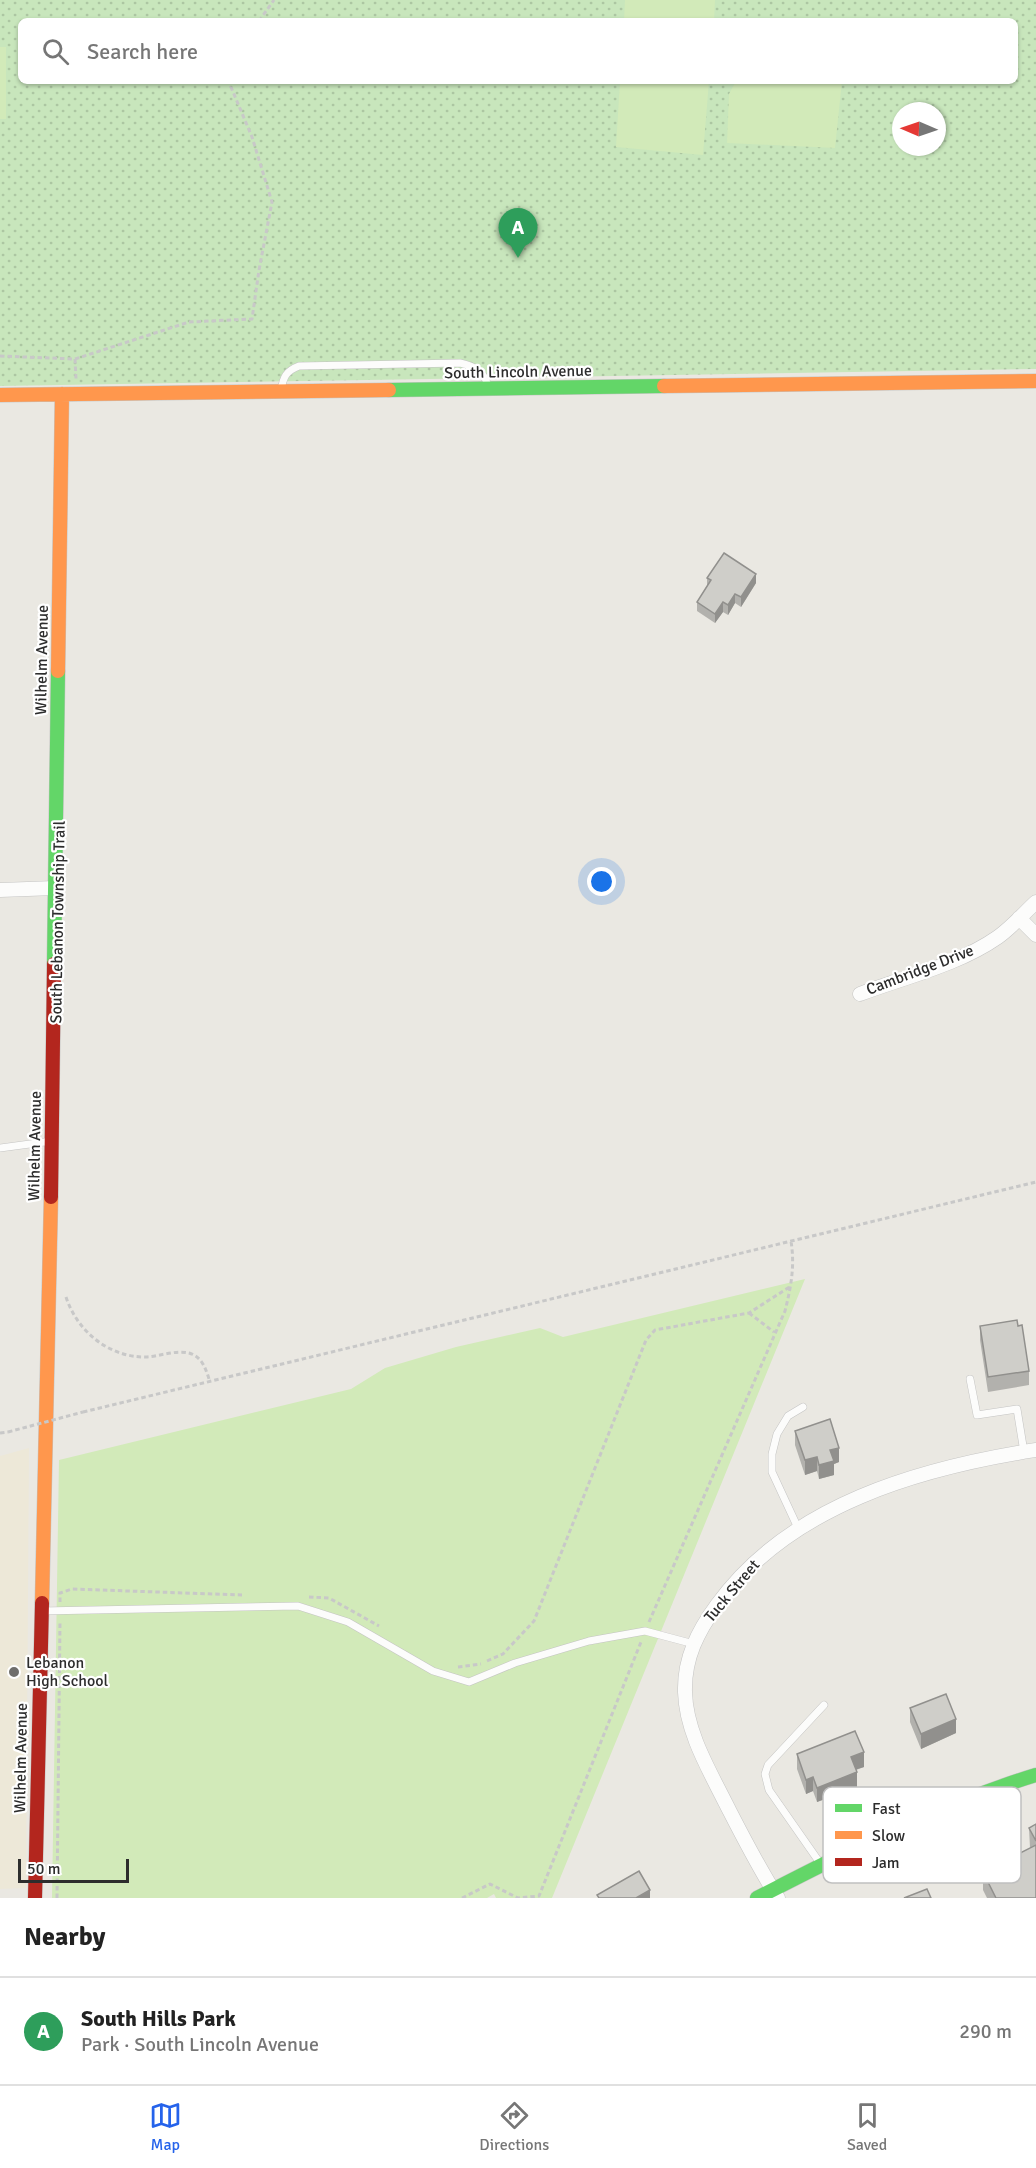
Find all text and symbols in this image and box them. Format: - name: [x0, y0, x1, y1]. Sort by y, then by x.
- search box: [18, 18, 1018, 84]
- icon: search: [39, 35, 72, 68]
- text: Search here: [87, 38, 198, 65]
- north arrow: [892, 102, 946, 156]
- pin: A: [498, 208, 538, 258]
- street label: South Lincoln Avenue: [444, 361, 592, 383]
- street label: Wilhelm Avenue: [31, 605, 53, 715]
- street label: South Lebanon Township Trail: [46, 820, 70, 1023]
- your location: [587, 867, 616, 896]
- street label: Cambridge Drive: [863, 940, 977, 1000]
- street label: Wilhelm Avenue: [24, 1091, 46, 1201]
- street label: Tuck Street: [700, 1555, 764, 1627]
- place label: Lebanon High School: [26, 1653, 109, 1691]
- marker: Lebanon High School: [7, 1665, 21, 1679]
- street label: Wilhelm Avenue: [10, 1703, 32, 1813]
- legend: [823, 1787, 1021, 1883]
- text: Fast: [872, 1799, 901, 1819]
- text: Slow: [872, 1826, 906, 1846]
- text: Jam: [872, 1853, 900, 1873]
- scale bar: [18, 1856, 129, 1884]
- text: 50 m: [27, 1859, 61, 1879]
- text: Nearby: [24, 1921, 105, 1953]
- text: South Hills Park: [81, 2005, 236, 2032]
- text: A: [37, 2019, 50, 2044]
- text: 290 m: [959, 2019, 1012, 2044]
- text: Park · South Lincoln Avenue: [81, 2032, 319, 2057]
- tab: Map: [149, 2099, 182, 2155]
- tab: Directions: [479, 2099, 549, 2155]
- tab: Saved: [847, 2099, 887, 2155]

